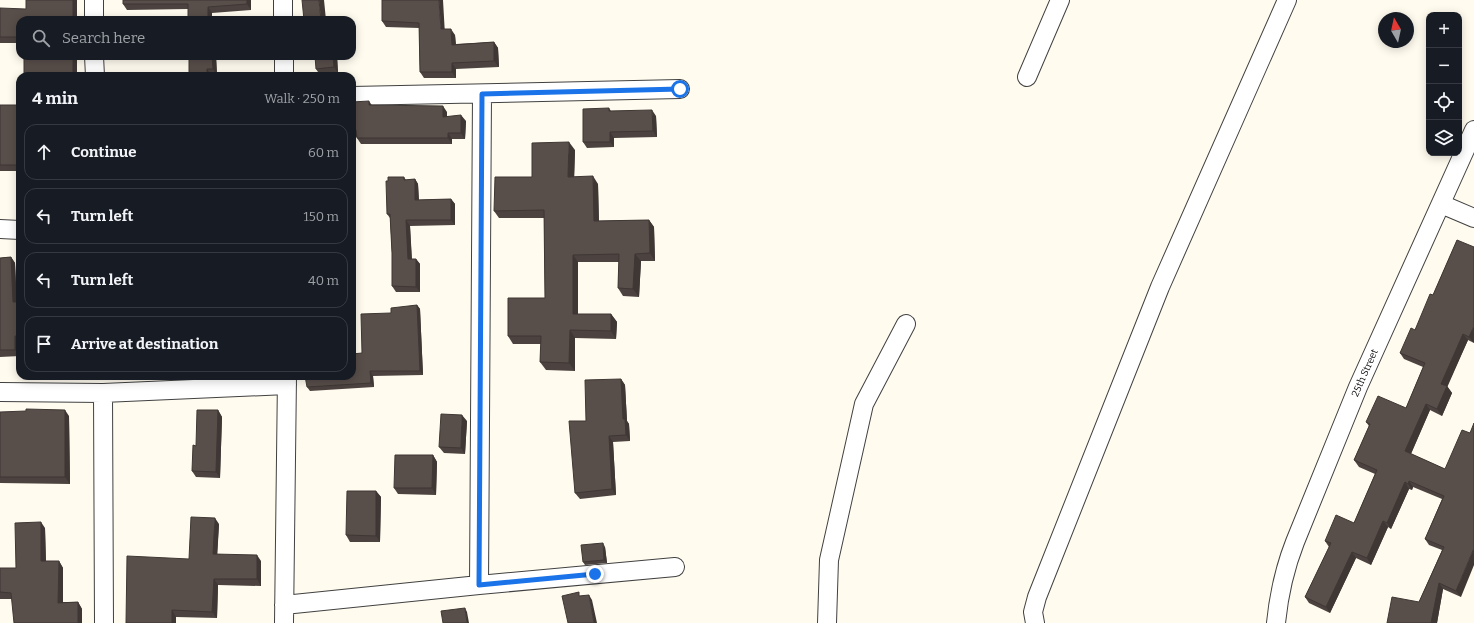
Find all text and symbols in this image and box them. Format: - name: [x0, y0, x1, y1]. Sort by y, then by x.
- north arrow: [1378, 12, 1414, 48]
- map controls: [1426, 12, 1462, 156]
- button: +: [1426, 12, 1462, 48]
- search box: [16, 16, 356, 60]
- icon: search: [30, 27, 52, 49]
- text: Search here: [62, 29, 145, 47]
- button: −: [1426, 48, 1462, 84]
- route start: [671, 80, 689, 98]
- button: locate: [1426, 84, 1462, 120]
- text: 4 min: [32, 88, 78, 109]
- text: Walk · 250 m: [264, 91, 340, 106]
- button: layers: [1426, 120, 1462, 156]
- icon: ahead: [33, 141, 55, 163]
- text: Continue: [71, 143, 137, 161]
- text: 60 m: [308, 145, 339, 160]
- icon: left: [33, 205, 55, 227]
- text: Turn left: [71, 207, 133, 225]
- text: 150 m: [303, 209, 339, 224]
- icon: left: [33, 269, 55, 291]
- text: Turn left: [71, 271, 133, 289]
- text: 40 m: [308, 273, 339, 288]
- icon: arrive: [33, 333, 55, 355]
- text: Arrive at destination: [71, 335, 218, 353]
- street label: 25th Street: [1349, 347, 1381, 399]
- route end: [586, 565, 604, 583]

